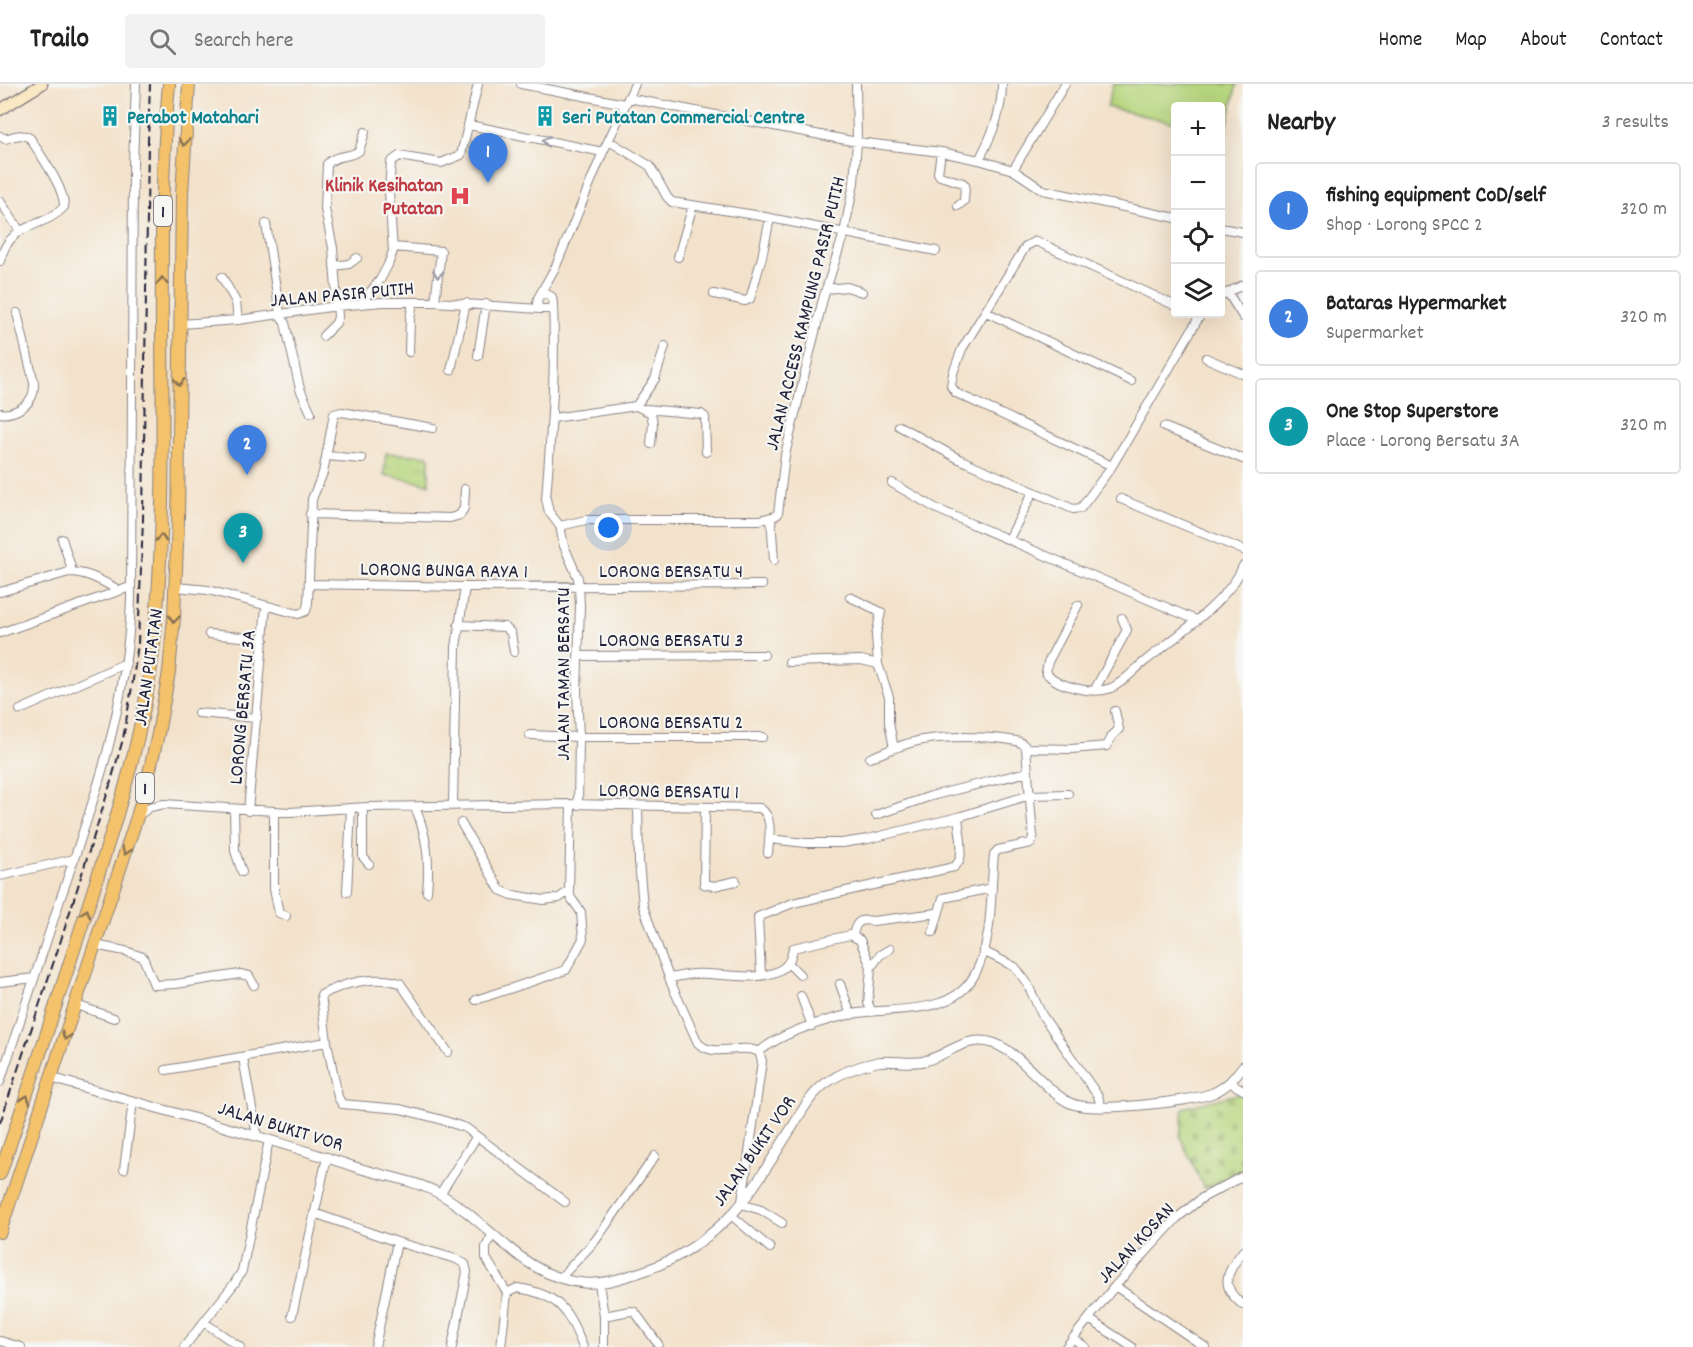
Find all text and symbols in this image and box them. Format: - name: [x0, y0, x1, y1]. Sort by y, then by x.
- search box: [125, 14, 545, 68]
- text: Trailo: [30, 21, 89, 61]
- icon: search: [146, 25, 179, 58]
- text: Search here: [194, 26, 293, 57]
- text: Home: [1378, 26, 1422, 56]
- text: Map: [1455, 26, 1487, 56]
- text: About: [1520, 26, 1567, 56]
- text: Contact: [1600, 26, 1663, 56]
- map controls: [1171, 102, 1225, 318]
- button: +: [1171, 102, 1225, 156]
- building icon: Perabot Matahari: [98, 104, 122, 128]
- building icon: Seri Putatan Commercial Centre: [533, 104, 557, 128]
- place label: Perabot Matahari: [127, 105, 259, 133]
- place label: Seri Putatan Commercial Centre: [562, 105, 805, 133]
- text: Nearby: [1267, 105, 1335, 142]
- text: 3 results: [1602, 109, 1669, 137]
- pin: 1: [468, 134, 508, 183]
- one-way arrow: [541, 135, 551, 148]
- one-way arrow: [178, 138, 191, 147]
- button: −: [1171, 156, 1225, 210]
- place label: Klinik Kesihatan Putatan: [325, 173, 443, 224]
- street label: JALAN ACCESS KAMPUNG PASIR PUTIH: [759, 174, 855, 454]
- text: fishing equipment CoD/self: [1326, 181, 1546, 212]
- hospital icon: Klinik Kesihatan Putatan: [448, 184, 472, 208]
- road number: 1: [154, 196, 172, 226]
- text: 1: [1286, 196, 1291, 224]
- text: 320 m: [1620, 196, 1667, 224]
- button: locate: [1171, 210, 1225, 264]
- text: Shop · Lorong SPCC 2: [1326, 212, 1483, 240]
- button: layers: [1171, 264, 1225, 318]
- one-way arrow: [432, 269, 445, 278]
- one-way arrow: [156, 276, 169, 285]
- street label: JALAN PASIR PUTIH: [269, 276, 415, 316]
- text: Bataras Hypermarket: [1326, 289, 1507, 320]
- text: 2: [1284, 304, 1293, 332]
- text: 320 m: [1620, 304, 1667, 332]
- text: Supermarket: [1326, 320, 1424, 348]
- one-way arrow: [173, 378, 185, 387]
- text: One Stop Superstore: [1326, 397, 1498, 428]
- text: 3: [1284, 412, 1293, 440]
- text: 320 m: [1620, 412, 1667, 440]
- pin: 2: [228, 426, 266, 475]
- text: Place · Lorong Bersatu 3A: [1326, 428, 1520, 456]
- your location: [594, 513, 623, 542]
- pin: 3: [224, 514, 262, 563]
- one-way arrow: [154, 534, 167, 543]
- street label: LORONG BUNGA RAYA 1: [360, 557, 528, 587]
- street label: LORONG BERSATU 4: [599, 559, 743, 587]
- street label: JALAN TAMAN BERSATU: [551, 587, 579, 761]
- street label: JALAN PUTATAN: [128, 607, 172, 728]
- one-way arrow: [168, 615, 181, 624]
- street label: LORONG BERSATU 3: [599, 628, 743, 656]
- street label: LORONG BERSATU 3A: [223, 629, 265, 786]
- street label: LORONG BERSATU 2: [599, 710, 743, 738]
- road number: 1: [136, 773, 154, 803]
- street label: LORONG BERSATU 1: [599, 778, 739, 808]
- one-way arrow: [121, 845, 133, 856]
- one-way arrow: [79, 908, 91, 919]
- one-way arrow: [61, 1030, 73, 1041]
- street label: JALAN BUKIT VOR: [707, 1091, 804, 1213]
- one-way arrow: [18, 1094, 31, 1105]
- street label: JALAN BUKIT VOR: [214, 1096, 346, 1160]
- street label: JALAN KOSAN: [1092, 1197, 1182, 1291]

